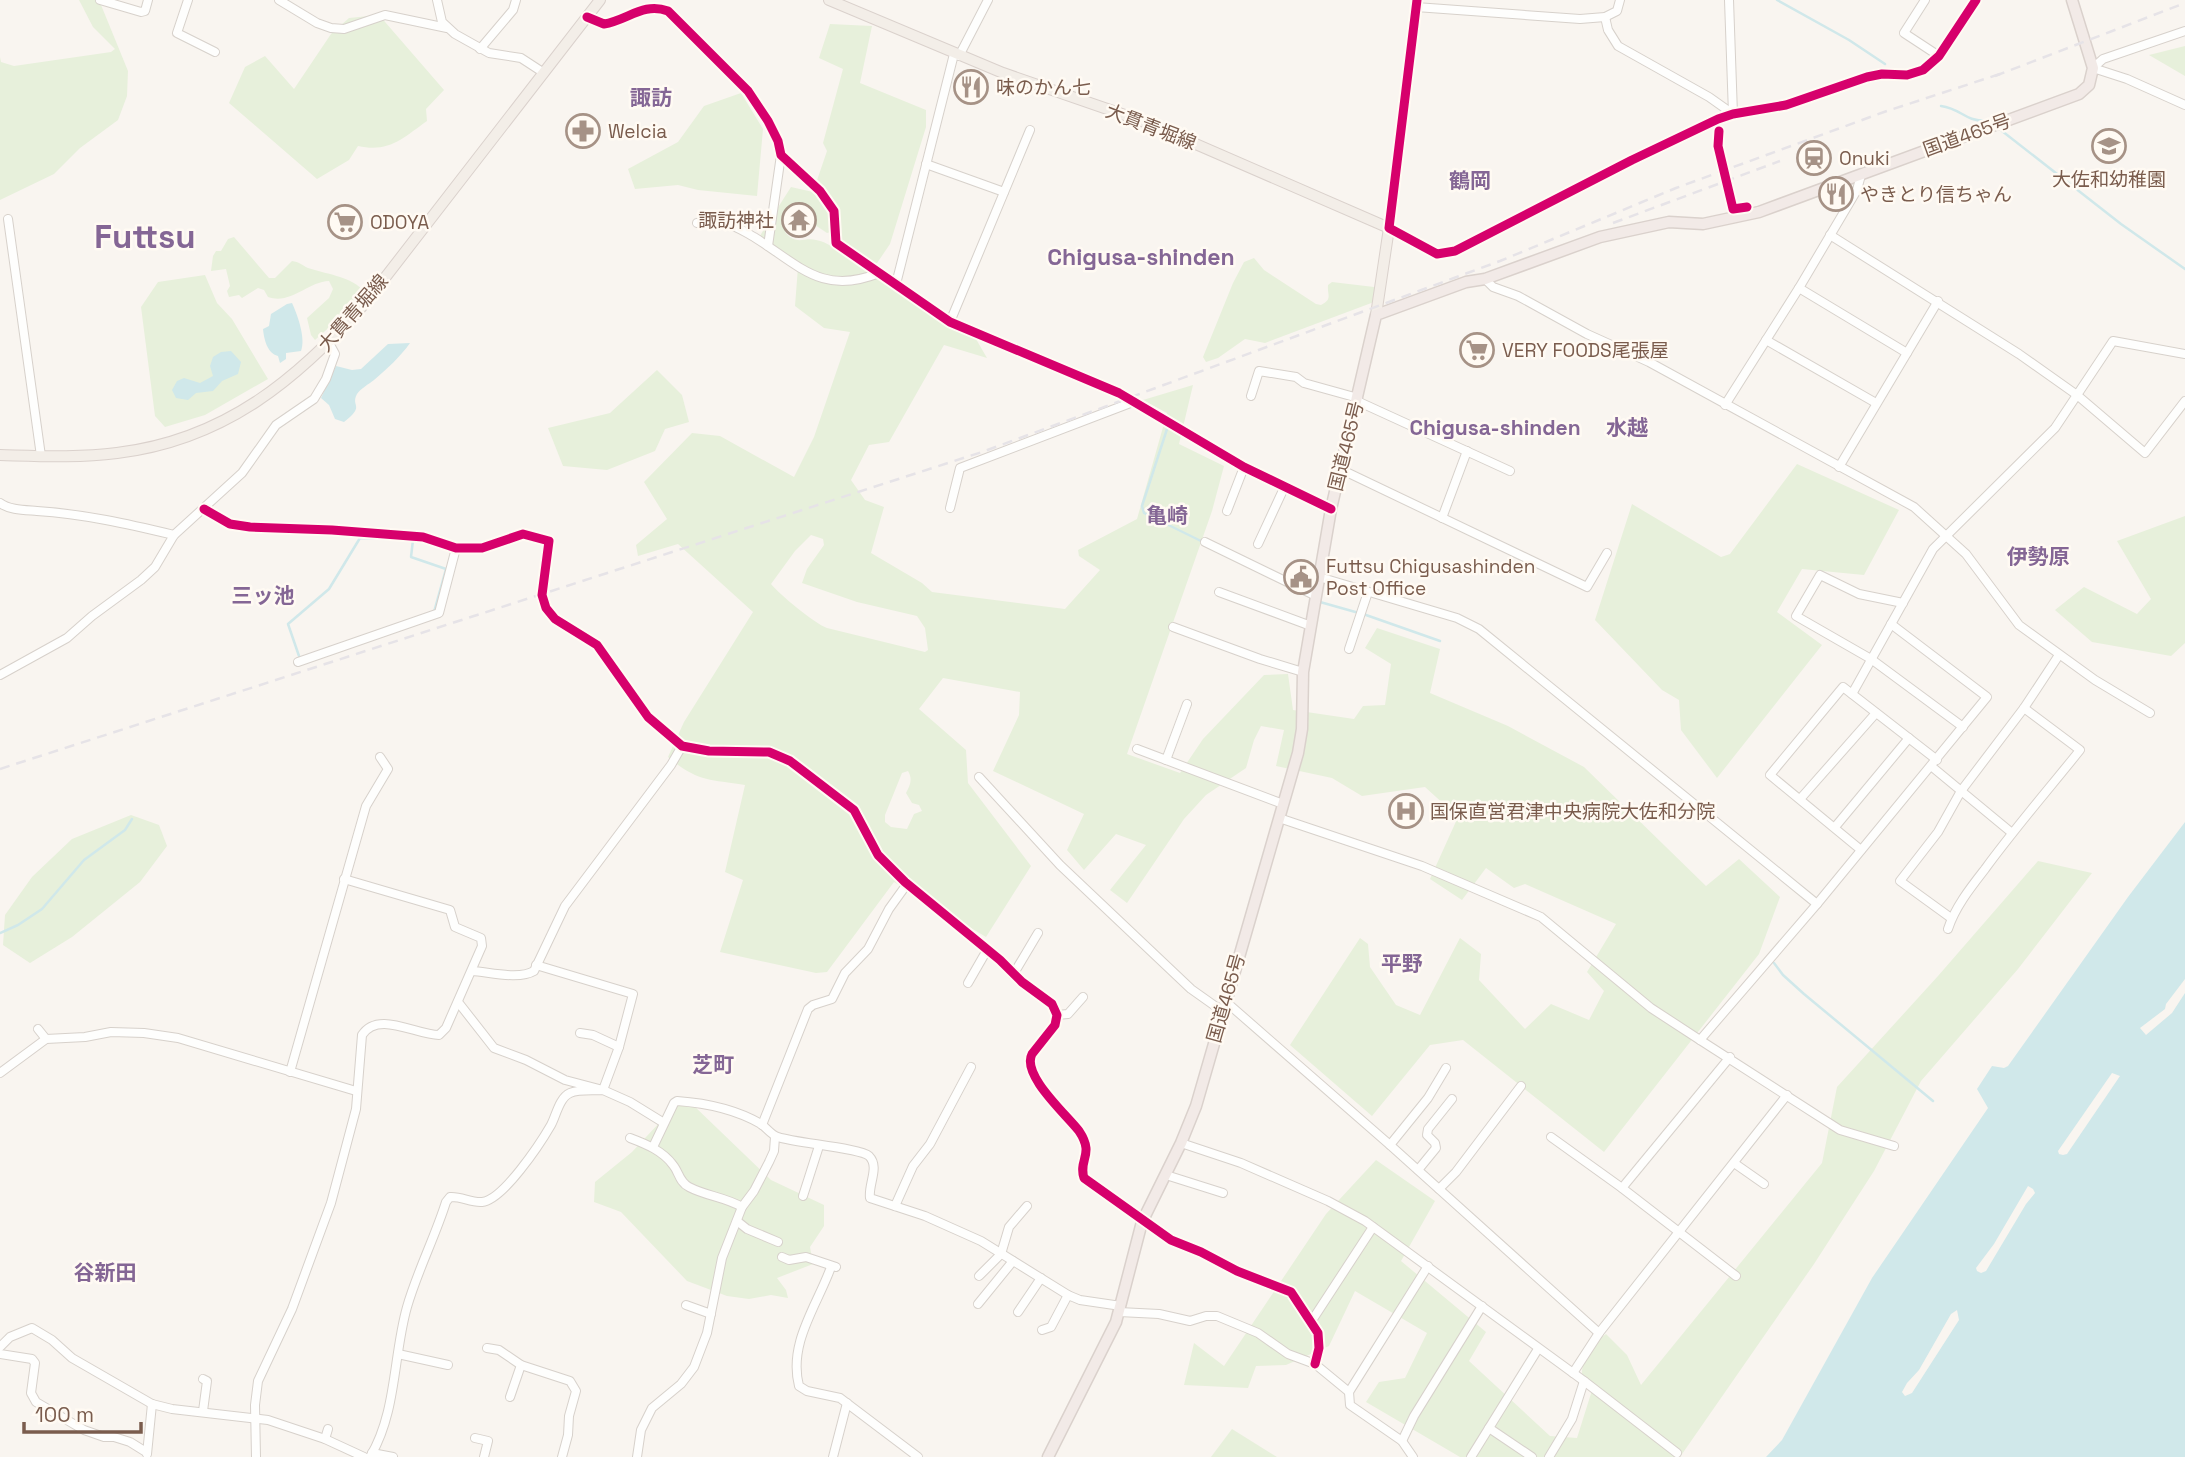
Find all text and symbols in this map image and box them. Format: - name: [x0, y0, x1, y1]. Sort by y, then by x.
- restaurant icon: 味のかん七: [952, 68, 990, 106]
- place label: 味のかん七: [996, 75, 1091, 100]
- district label: 諏訪: [630, 84, 672, 111]
- street label: 大貫青堀線: [1102, 98, 1200, 156]
- street label: 国道465号: [1920, 108, 2014, 162]
- pharmacy icon: Welcia: [564, 112, 602, 150]
- place label: Welcia: [608, 119, 667, 144]
- school or university icon: 大佐和幼稚園: [2090, 127, 2128, 165]
- station icon: Onuki: [1795, 139, 1833, 177]
- place label: Onuki: [1839, 146, 1890, 171]
- district label: 鶴岡: [1449, 167, 1491, 194]
- place label: 大佐和幼稚園: [2052, 167, 2166, 192]
- restaurant icon: やきとり信ちゃん: [1817, 175, 1855, 213]
- place label: やきとり信ちゃん: [1860, 182, 2012, 207]
- temple icon: 諏訪神社: [780, 201, 818, 239]
- supermarket icon: ODOYA: [326, 203, 364, 241]
- place label: 諏訪神社: [698, 208, 774, 233]
- place label: ODOYA: [370, 210, 429, 235]
- district label: Futtsu: [94, 216, 196, 258]
- district label: Chigusa-shinden: [1047, 242, 1235, 272]
- street label: 大貫青堀線: [312, 269, 394, 357]
- supermarket icon: VERY FOODS尾張屋: [1458, 331, 1496, 369]
- place label: VERY FOODS尾張屋: [1502, 338, 1669, 363]
- street label: 国道465号: [1323, 398, 1369, 494]
- district label: Chigusa-shinden: [1409, 414, 1581, 441]
- district label: 水越: [1606, 414, 1648, 441]
- district label: 亀崎: [1146, 502, 1188, 529]
- district label: 伊勢原: [2007, 543, 2070, 570]
- place label: Futtsu Chigusashinden Post Office: [1326, 554, 1535, 601]
- public building icon: Futtsu Chigusashinden Post Office: [1282, 558, 1320, 596]
- district label: 三ッ池: [232, 582, 295, 609]
- hospital icon: 国保直営君津中央病院大佐和分院: [1387, 792, 1425, 830]
- place label: 国保直営君津中央病院大佐和分院: [1430, 799, 1715, 824]
- street label: 国道465号: [1201, 950, 1251, 1046]
- district label: 平野: [1381, 950, 1423, 977]
- district label: 芝町: [692, 1051, 734, 1078]
- district label: 谷新田: [74, 1259, 137, 1286]
- scale bar: [24, 1390, 142, 1434]
- text: 100 m: [35, 1401, 94, 1428]

